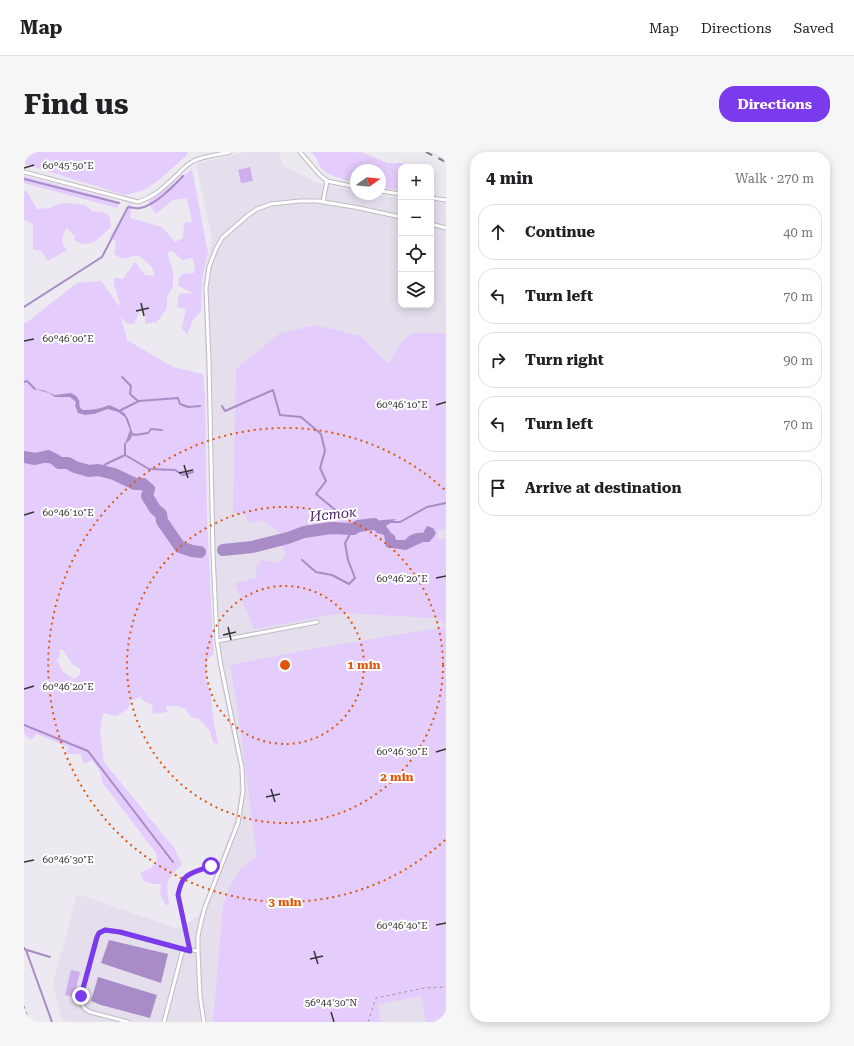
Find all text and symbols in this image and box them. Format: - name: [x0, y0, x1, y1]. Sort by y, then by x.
- text: Map: [20, 16, 62, 39]
- text: Map: [649, 20, 679, 36]
- text: Directions: [701, 20, 771, 36]
- text: Saved: [793, 20, 834, 36]
- button: Directions: [719, 86, 830, 122]
- text: Find us: [24, 88, 128, 121]
- text: 60°45'50"E: [42, 160, 94, 171]
- north arrow: [350, 164, 386, 200]
- map controls: [398, 164, 434, 308]
- button: +: [398, 164, 434, 200]
- text: 4 min: [486, 168, 533, 188]
- text: Walk · 270 m: [735, 171, 814, 186]
- button: −: [398, 200, 434, 236]
- icon: ahead: [487, 221, 509, 243]
- text: Continue: [525, 223, 595, 241]
- text: 40 m: [783, 225, 813, 240]
- button: locate: [398, 236, 434, 272]
- button: layers: [398, 272, 434, 308]
- icon: left: [487, 285, 509, 307]
- text: Turn left: [525, 287, 593, 305]
- text: 70 m: [783, 289, 813, 304]
- text: 60°46'00"E: [42, 333, 94, 344]
- icon: right: [487, 349, 509, 371]
- text: Turn right: [525, 351, 604, 369]
- text: 90 m: [783, 353, 813, 368]
- text: 60°46'10"E: [376, 399, 428, 410]
- icon: left: [487, 413, 509, 435]
- text: Turn left: [525, 415, 593, 433]
- text: 70 m: [783, 417, 813, 432]
- icon: arrive: [487, 477, 509, 499]
- text: Arrive at destination: [525, 479, 681, 497]
- water label: Исток: [308, 504, 358, 525]
- text: 60°46'10"E: [42, 507, 94, 518]
- text: 60°46'20"E: [376, 573, 428, 584]
- centre of rings: [278, 658, 292, 672]
- text: 1 min: [347, 658, 381, 672]
- text: 60°46'20"E: [42, 681, 94, 692]
- text: 60°46'30"E: [376, 746, 428, 757]
- text: 2 min: [380, 770, 414, 784]
- text: 60°46'30"E: [42, 854, 94, 865]
- route start: [202, 857, 220, 875]
- text: 3 min: [268, 895, 302, 909]
- text: 60°46'40"E: [376, 920, 428, 931]
- route end: [72, 987, 90, 1005]
- text: 56°44'30"N: [305, 997, 357, 1008]

